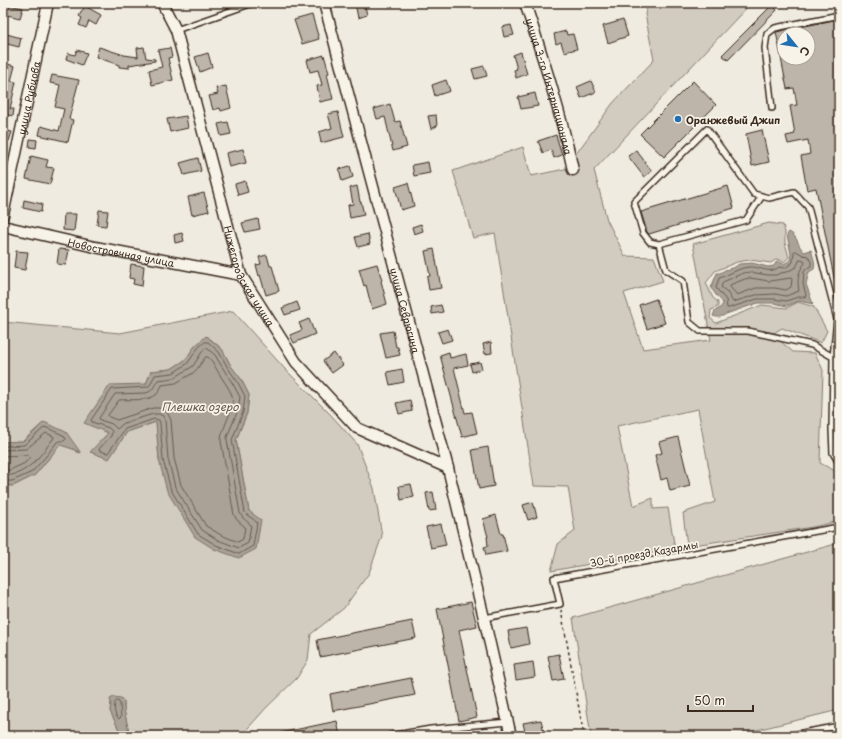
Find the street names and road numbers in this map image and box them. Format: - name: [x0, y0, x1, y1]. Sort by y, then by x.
- street label: улица 3-го Интернационала: [523, 16, 577, 157]
- street label: улица Рубцова: [13, 59, 43, 136]
- street label: Нижегородская улица: [221, 224, 279, 330]
- street label: Новостроечная улица: [66, 234, 177, 270]
- street label: улица Севрюгина: [387, 266, 425, 355]
- street label: 30-й проезд Казармы: [589, 536, 699, 570]

